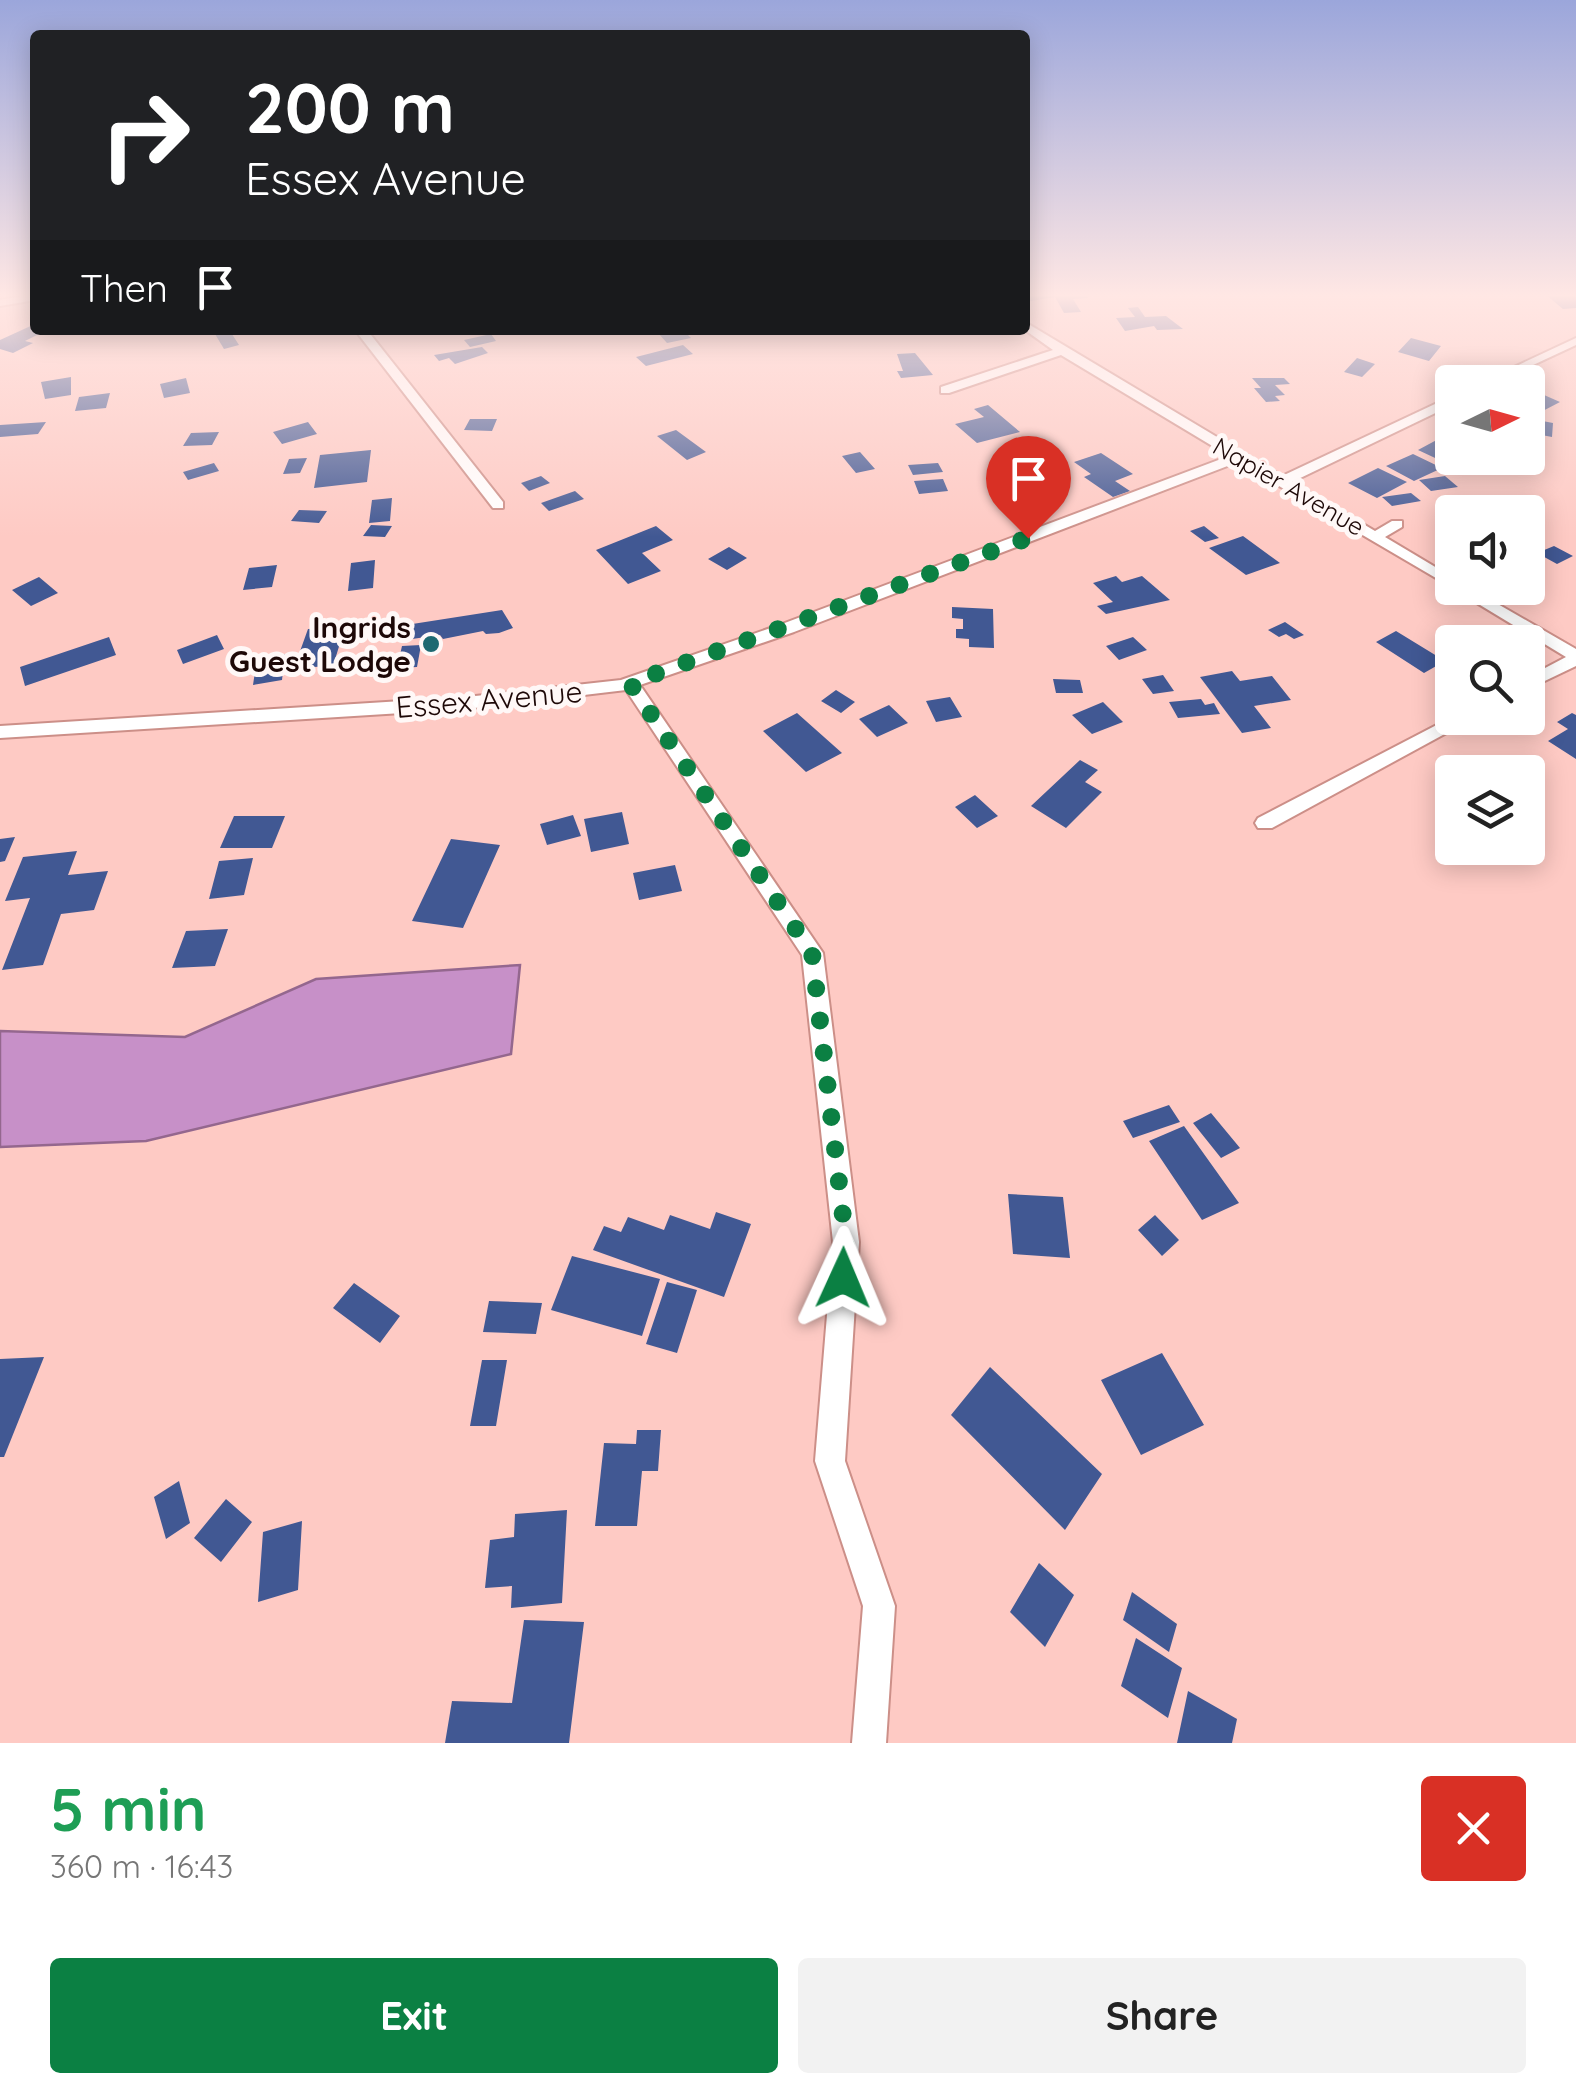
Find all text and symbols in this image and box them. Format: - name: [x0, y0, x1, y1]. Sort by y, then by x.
- text: 200 m: [245, 63, 455, 151]
- icon: right: [80, 70, 210, 200]
- text: Essex Avenue: [245, 150, 526, 206]
- icon: arrive: [188, 260, 243, 315]
- text: Then: [80, 264, 168, 312]
- north arrow: [1435, 365, 1545, 475]
- map controls: [1435, 365, 1545, 865]
- street label: Napier Avenue: [1208, 430, 1370, 542]
- pin: [986, 436, 1071, 539]
- icon: arrive: [1001, 451, 1056, 506]
- button: sound: [1435, 495, 1545, 605]
- place label: Ingrids Guest Lodge: [229, 608, 411, 680]
- button: search: [1435, 625, 1545, 735]
- marker: Ingrids Guest Lodge: [420, 633, 442, 655]
- street label: Essex Avenue: [394, 672, 584, 726]
- button: layers: [1435, 755, 1545, 865]
- position arrow: [791, 1226, 895, 1330]
- text: 5 min: [50, 1771, 207, 1846]
- button: close: [1421, 1776, 1526, 1881]
- text: 360 m · 16:43: [50, 1846, 233, 1886]
- button: Exit: [50, 1958, 778, 2073]
- button: Share: [798, 1958, 1526, 2073]

